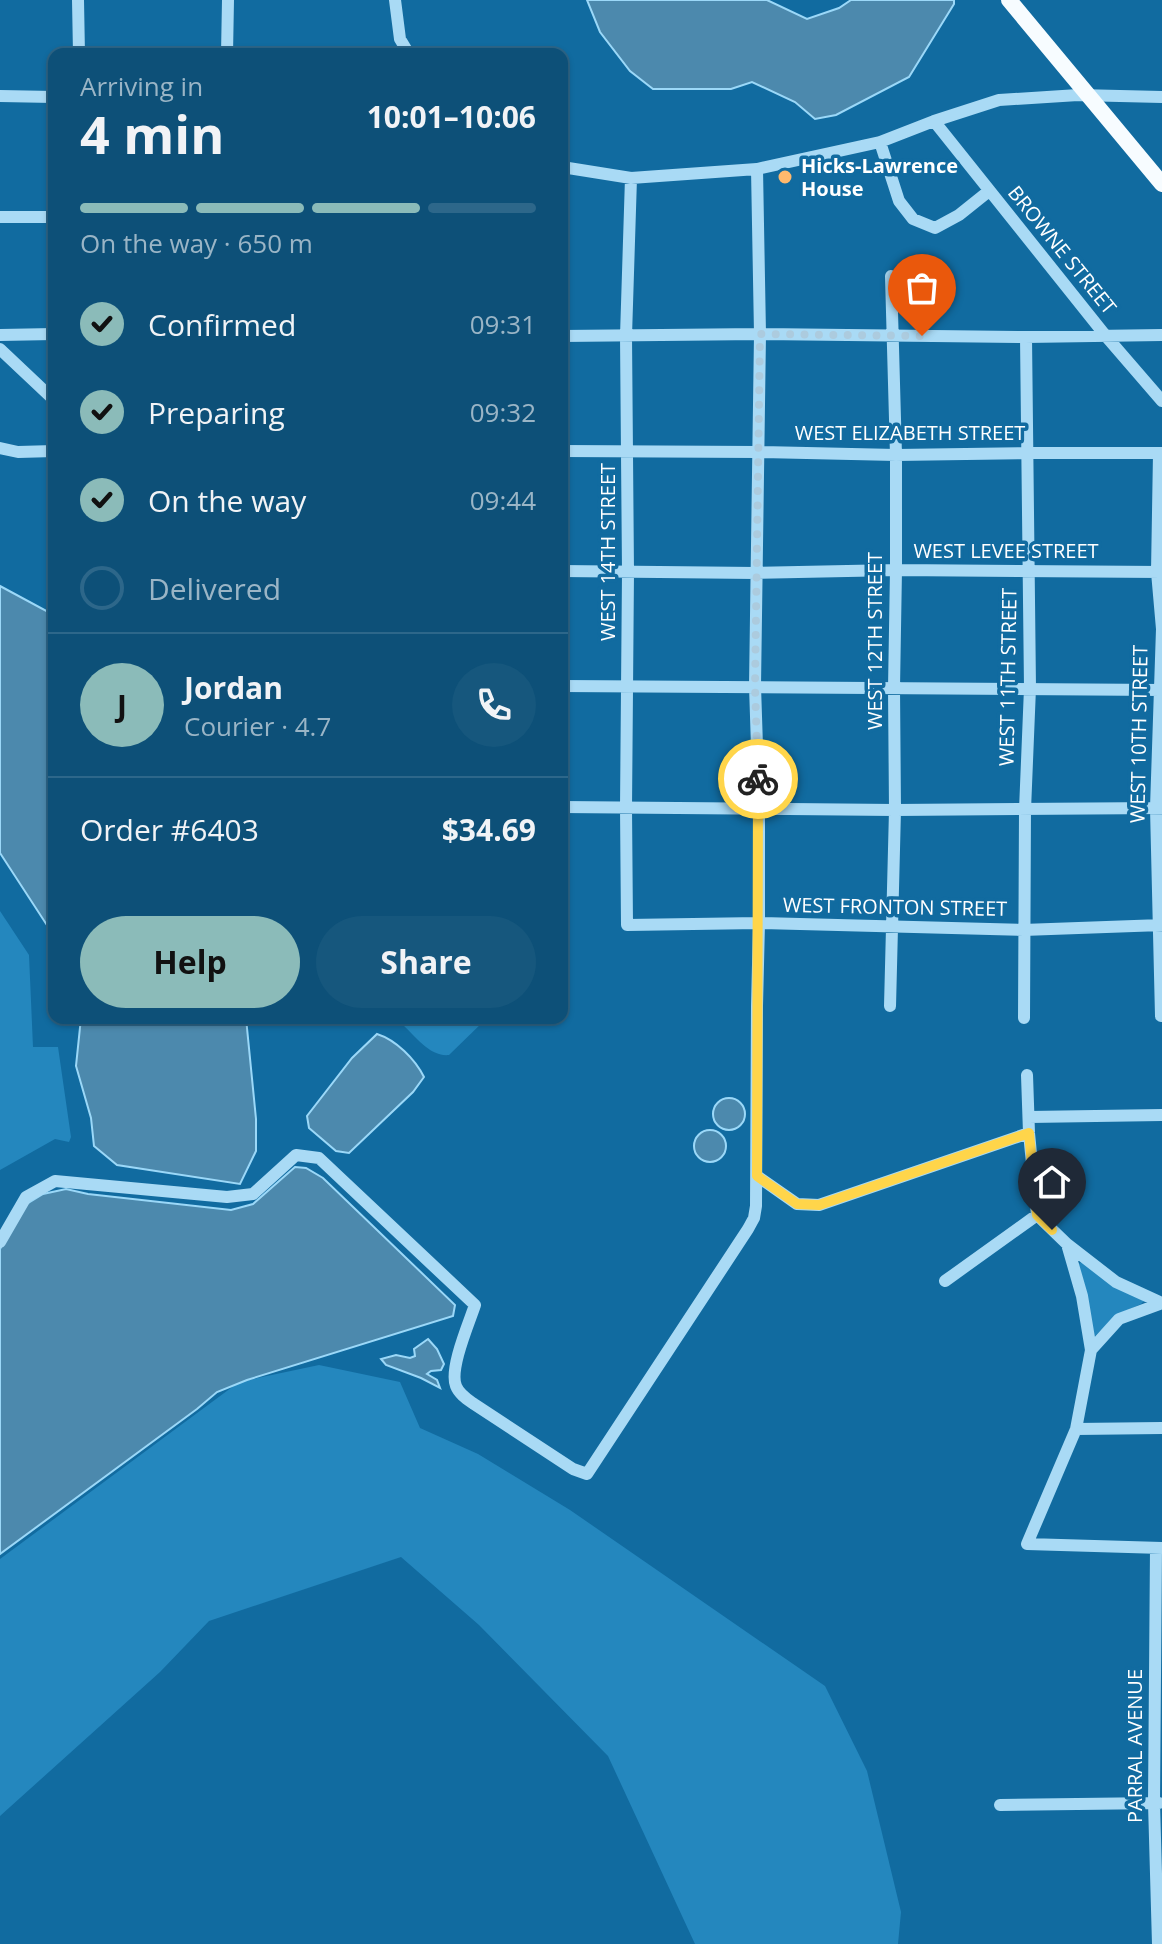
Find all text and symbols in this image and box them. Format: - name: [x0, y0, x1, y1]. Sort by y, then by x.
- text: Arriving in: [80, 68, 203, 104]
- text: 10:01–10:06: [367, 96, 536, 137]
- text: 4 min: [80, 98, 224, 169]
- place label: Hicks-Lawrence House: [801, 152, 958, 202]
- marker: Hicks-Lawrence House: [776, 168, 794, 186]
- street label: BROWNE STREET: [1002, 180, 1123, 320]
- text: On the way · 650 m: [80, 225, 313, 261]
- pin: [888, 254, 956, 336]
- icon: bag: [900, 266, 944, 310]
- icon: check: [80, 302, 124, 346]
- text: Confirmed: [148, 304, 296, 345]
- text: 09:31: [470, 306, 536, 342]
- icon: check: [80, 390, 124, 434]
- text: Preparing: [148, 392, 285, 433]
- text: 09:32: [470, 394, 536, 430]
- street label: WEST ELIZABETH STREET: [795, 419, 1025, 446]
- street label: WEST 14TH STREET: [594, 463, 621, 641]
- icon: check: [80, 478, 124, 522]
- text: On the way: [148, 480, 306, 521]
- text: 09:44: [470, 482, 536, 518]
- street label: WEST LEVEE STREET: [913, 537, 1099, 564]
- street label: WEST 12TH STREET: [861, 552, 888, 730]
- text: Delivered: [148, 568, 281, 609]
- street label: WEST 11TH STREET: [992, 588, 1023, 766]
- street label: WEST 10TH STREET: [1123, 645, 1154, 823]
- button: phone: [452, 663, 536, 747]
- text: Jordan: [184, 667, 283, 708]
- text: J: [117, 685, 127, 726]
- text: Courier · 4.7: [184, 708, 331, 744]
- courier: [718, 739, 798, 819]
- icon: bike: [736, 757, 780, 801]
- text: Order #6403: [80, 809, 259, 850]
- text: $34.69: [442, 809, 536, 850]
- street label: WEST FRONTON STREET: [783, 891, 1007, 922]
- button: Help: [80, 916, 300, 1008]
- button: Share: [316, 916, 536, 1008]
- pin: [1018, 1148, 1086, 1230]
- icon: home: [1030, 1160, 1074, 1204]
- street label: PARRAL AVENUE: [1121, 1669, 1148, 1823]

